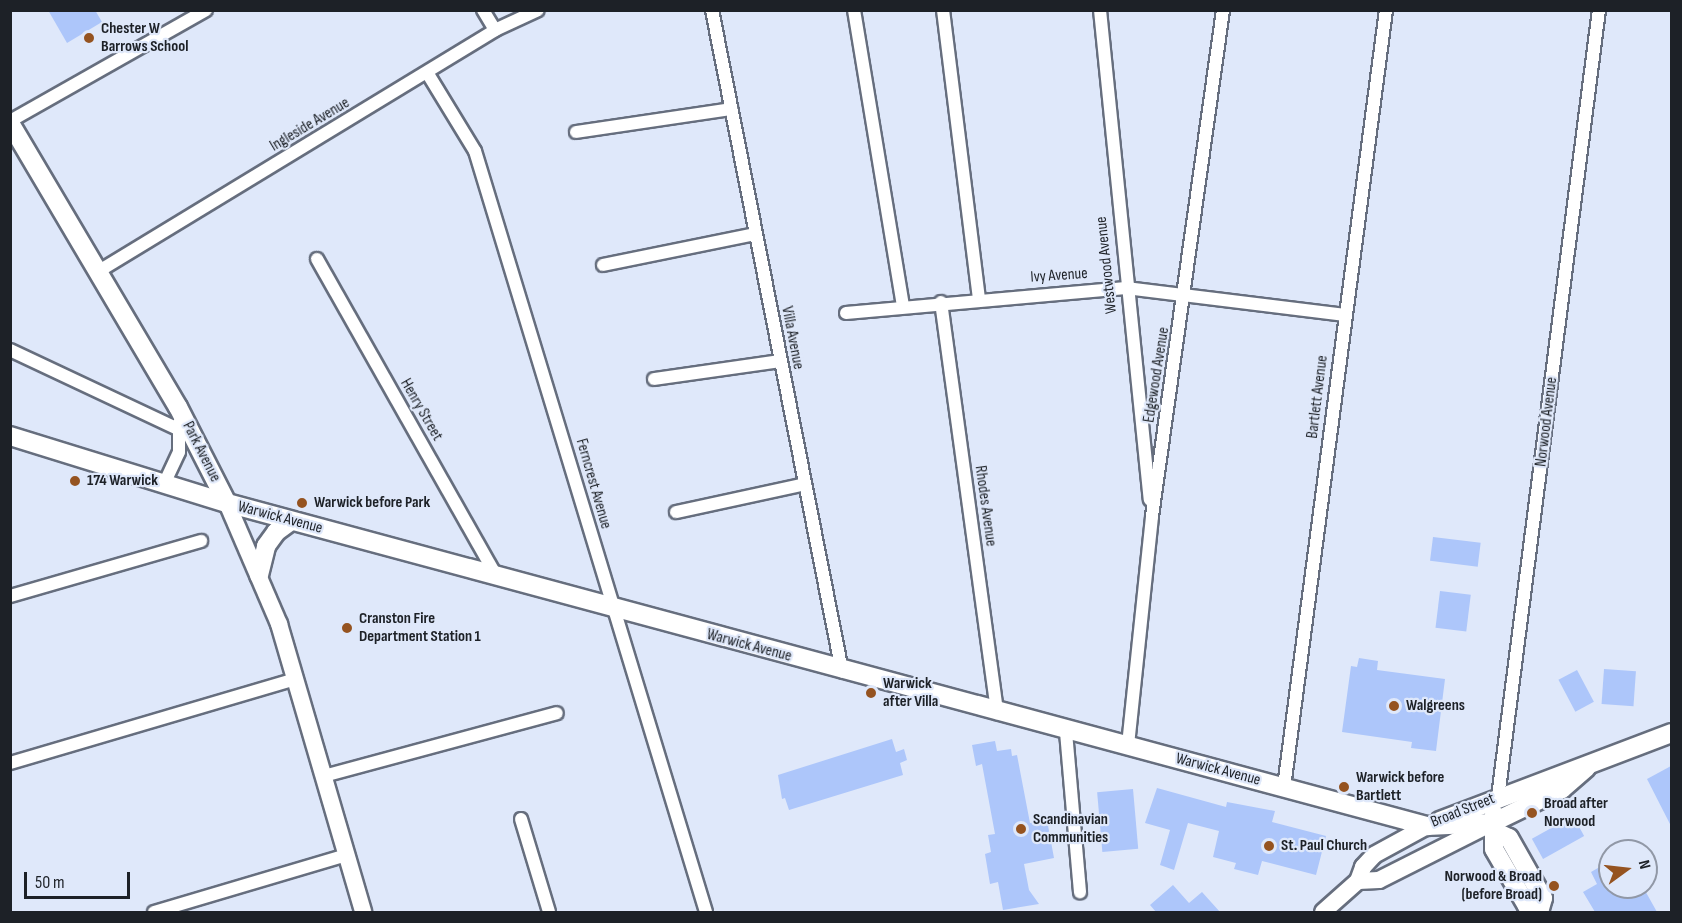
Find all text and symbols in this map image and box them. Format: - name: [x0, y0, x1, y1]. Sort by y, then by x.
- place label: Chester W Barrows School: [101, 19, 188, 57]
- marker: Chester W Barrows School: [82, 31, 96, 45]
- street label: Ingleside Avenue: [267, 94, 353, 156]
- street label: Westwood Avenue: [1092, 215, 1122, 315]
- street label: Ivy Avenue: [1030, 264, 1088, 288]
- street label: Villa Avenue: [776, 305, 808, 371]
- street label: Edgewood Avenue: [1140, 326, 1174, 424]
- street label: Bartlett Avenue: [1303, 354, 1333, 440]
- street label: Henry Street: [396, 375, 446, 445]
- street label: Norwood Avenue: [1532, 376, 1562, 468]
- street label: Park Avenue: [178, 419, 224, 485]
- street label: Ferncrest Avenue: [571, 437, 615, 531]
- street label: Rhodes Avenue: [970, 464, 1000, 548]
- place label: 174 Warwick: [87, 471, 158, 491]
- marker: 174 Warwick: [68, 474, 82, 488]
- place label: Warwick before Park: [314, 493, 430, 513]
- marker: Warwick before Park: [295, 496, 309, 510]
- street label: Warwick Avenue: [235, 497, 325, 539]
- place label: Cranston Fire Department Station 1: [359, 609, 481, 647]
- marker: Cranston Fire Department Station 1: [340, 621, 354, 635]
- street label: Warwick Avenue: [704, 625, 794, 667]
- place label: Warwick after Villa: [883, 674, 938, 712]
- marker: Warwick after Villa: [864, 686, 878, 700]
- place label: Walgreens: [1406, 696, 1465, 716]
- marker: Walgreens: [1387, 699, 1401, 713]
- street label: Warwick Avenue: [1173, 749, 1263, 791]
- place label: Warwick before Bartlett: [1356, 768, 1444, 806]
- marker: Warwick before Bartlett: [1337, 780, 1351, 794]
- street label: Broad Street: [1428, 790, 1498, 832]
- place label: Broad after Norwood: [1544, 794, 1608, 832]
- marker: Broad after Norwood: [1525, 806, 1539, 820]
- place label: Scandinavian Communities: [1033, 810, 1108, 848]
- marker: Scandinavian Communities: [1014, 822, 1028, 836]
- place label: St. Paul Church: [1281, 836, 1367, 856]
- marker: St. Paul Church: [1262, 839, 1276, 853]
- north arrow: [1598, 839, 1658, 899]
- text: N: [1634, 858, 1654, 871]
- scale bar: [27, 860, 134, 898]
- place label: Norwood & Broad (before Broad): [1444, 867, 1542, 905]
- text: 50 m: [35, 872, 65, 893]
- marker: Norwood & Broad (before Broad): [1547, 879, 1561, 893]

